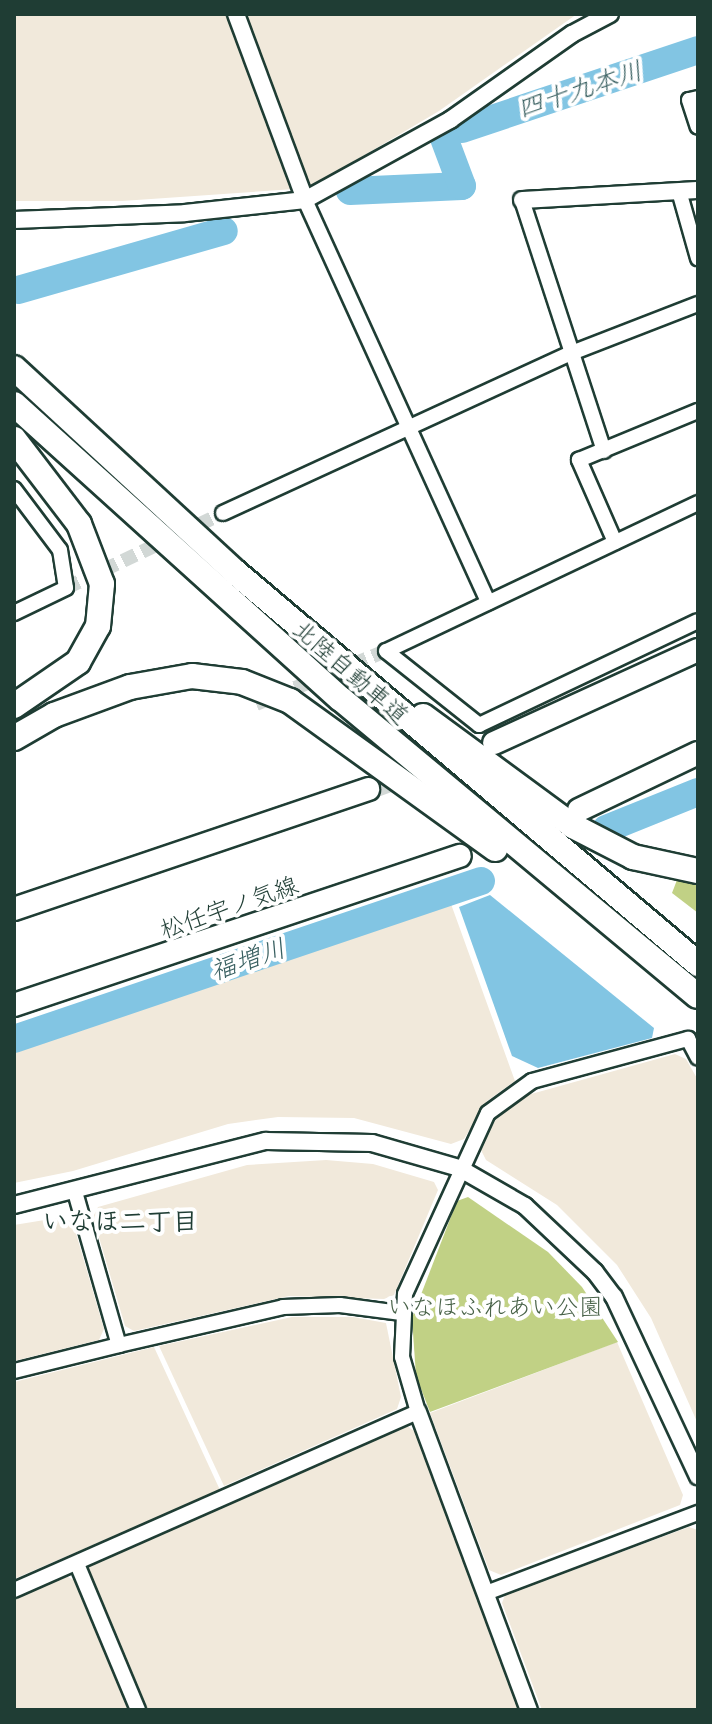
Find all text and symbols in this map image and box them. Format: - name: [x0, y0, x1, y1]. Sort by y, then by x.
- water label: 四十九本川: [513, 55, 647, 125]
- street label: 北陸自動車道: [287, 614, 415, 730]
- street label: 松任宇ノ気線: [156, 870, 302, 944]
- water label: 福増川: [206, 933, 290, 987]
- district label: いなほ二丁目: [42, 1206, 198, 1238]
- park label: いなほふれあい公園: [387, 1293, 603, 1321]

